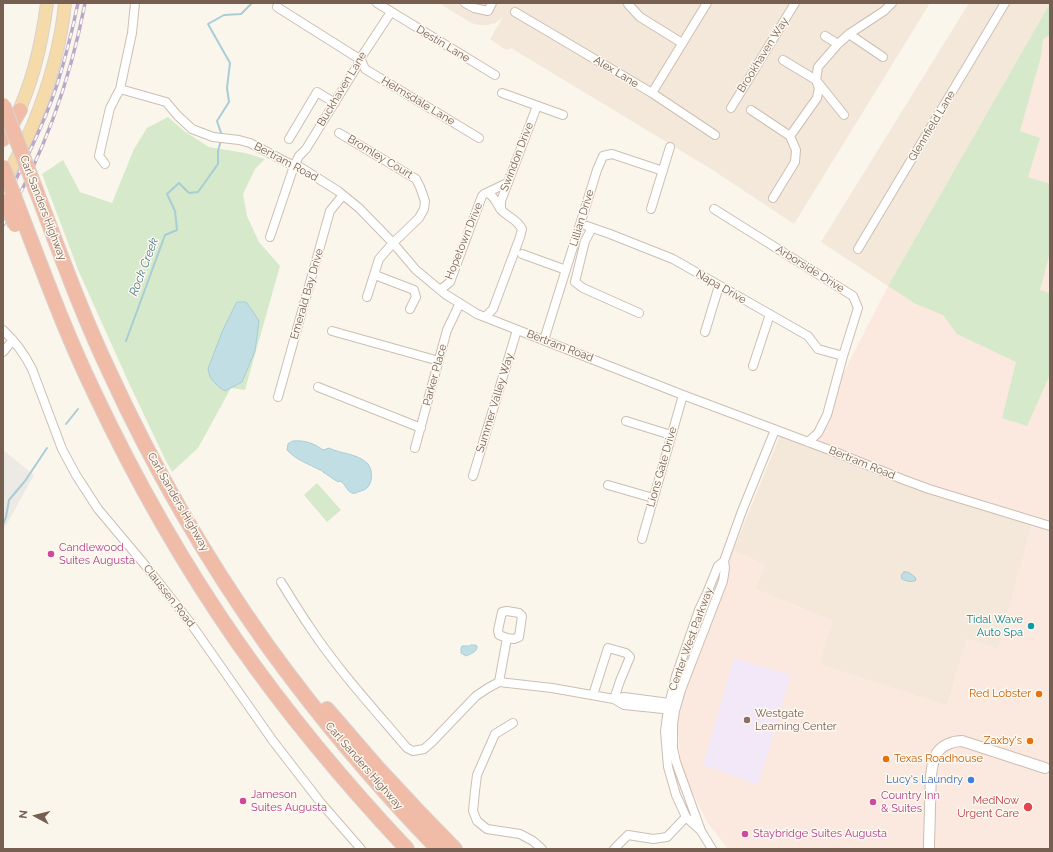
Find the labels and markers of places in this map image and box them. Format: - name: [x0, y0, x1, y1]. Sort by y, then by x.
- place label: Candlewood Suites Augusta: [59, 541, 135, 567]
- marker: Candlewood Suites Augusta: [46, 549, 56, 559]
- place label: Tidal Wave Auto Spa: [966, 613, 1023, 639]
- marker: Tidal Wave Auto Spa: [1026, 621, 1036, 631]
- place label: Red Lobster: [969, 687, 1031, 701]
- marker: Red Lobster: [1034, 689, 1044, 699]
- place label: Westgate Learning Center: [755, 707, 837, 733]
- marker: Westgate Learning Center: [742, 715, 752, 725]
- place label: Zaxby's: [984, 734, 1022, 748]
- marker: Zaxby's: [1025, 736, 1035, 746]
- place label: Texas Roadhouse: [894, 752, 983, 766]
- marker: Texas Roadhouse: [881, 754, 891, 764]
- place label: Lucy's Laundry: [886, 773, 963, 787]
- marker: Lucy's Laundry: [966, 775, 976, 785]
- place label: Jameson Suites Augusta: [251, 788, 327, 814]
- place label: Country Inn & Suites: [881, 789, 940, 815]
- place label: MedNow Urgent Care: [957, 794, 1019, 820]
- marker: Jameson Suites Augusta: [238, 796, 248, 806]
- marker: Country Inn & Suites: [868, 797, 878, 807]
- marker: MedNow Urgent Care: [1022, 801, 1034, 813]
- place label: Staybridge Suites Augusta: [753, 827, 887, 841]
- marker: Staybridge Suites Augusta: [740, 829, 750, 839]

